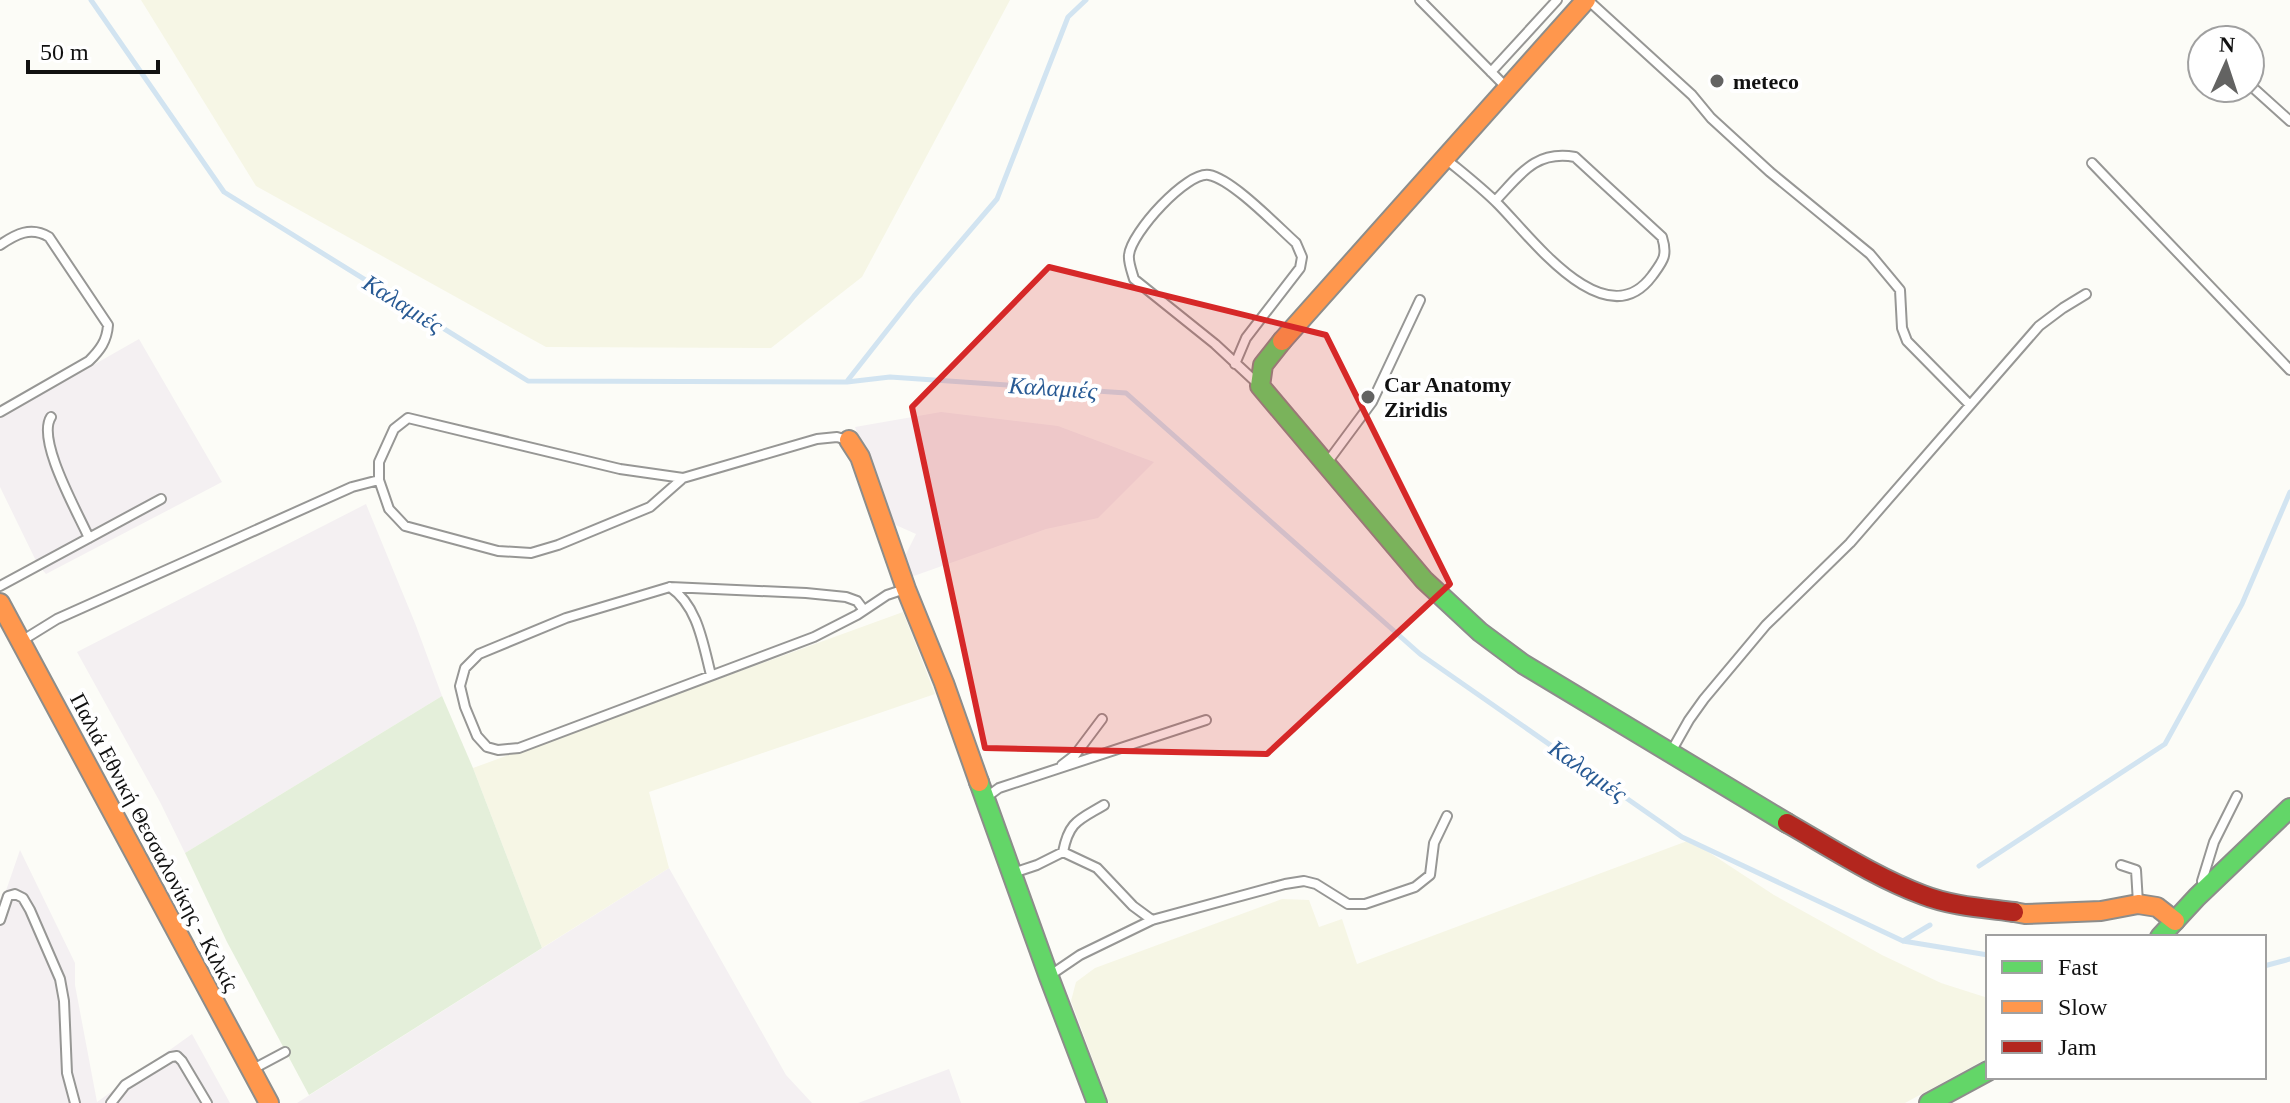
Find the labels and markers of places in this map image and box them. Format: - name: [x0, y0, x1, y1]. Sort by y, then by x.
- place label: meteco: [1733, 69, 1799, 94]
- marker: meteco: [1708, 72, 1726, 90]
- place label: Car Anatomy Ziridis: [1384, 372, 1511, 422]
- marker: Car Anatomy Ziridis: [1359, 388, 1377, 406]

